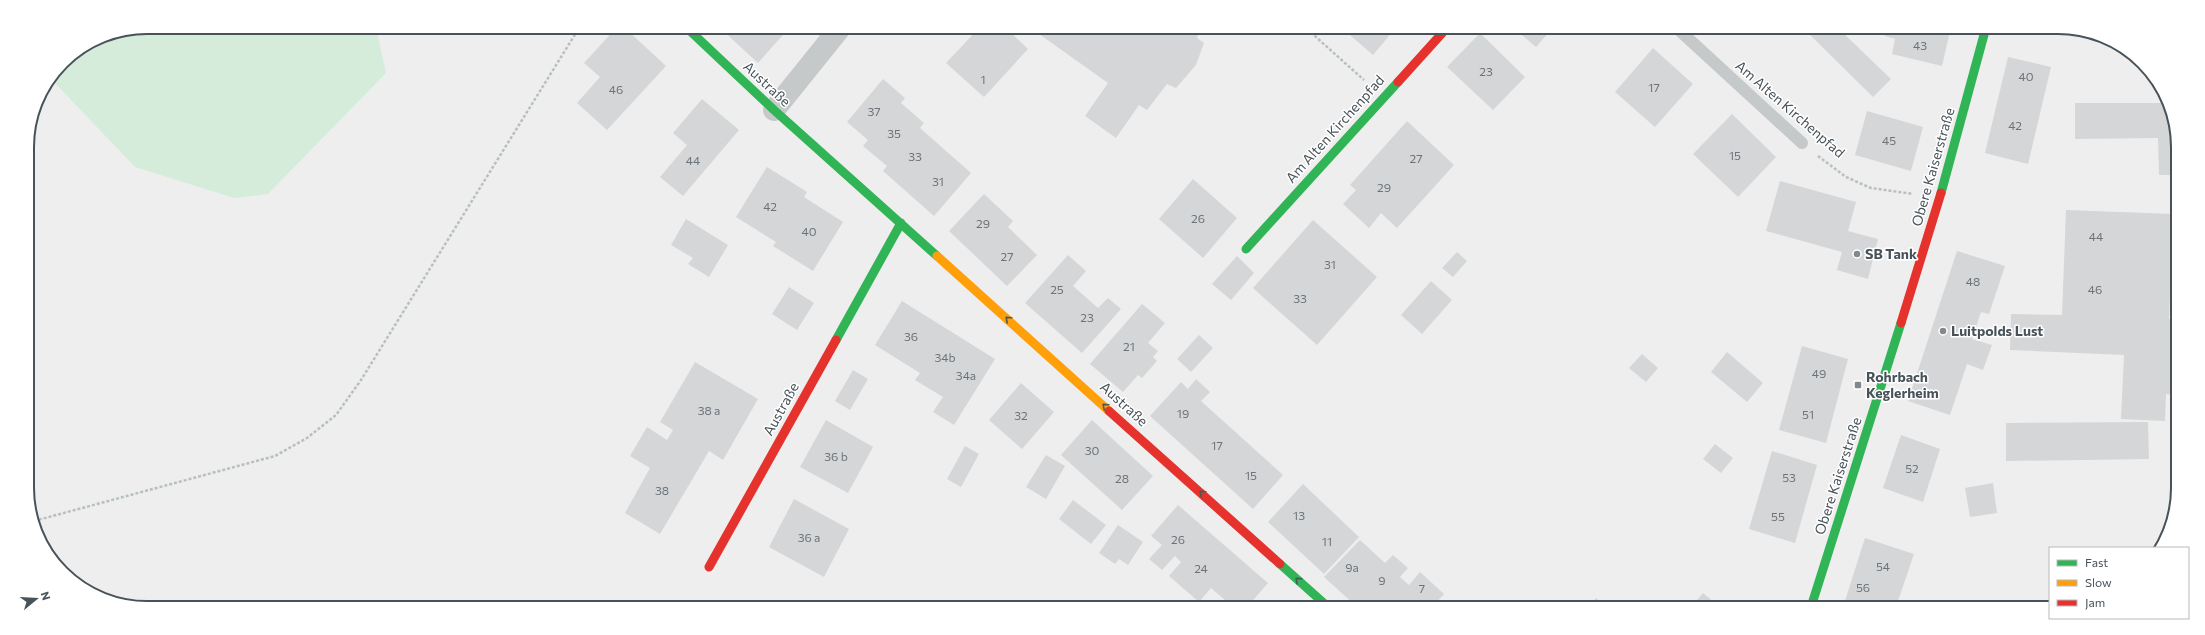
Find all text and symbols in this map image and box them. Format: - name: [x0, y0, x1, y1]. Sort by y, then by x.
- house number: 43: [1913, 38, 1927, 52]
- street label: Am Alten Kirchenpfad: [1732, 57, 1848, 161]
- street label: Austraße: [740, 58, 794, 110]
- house number: 23: [1479, 64, 1493, 78]
- house number: 40: [2018, 69, 2034, 83]
- street label: Am Alten Kirchenpfad: [1282, 71, 1388, 186]
- house number: 1: [980, 72, 986, 86]
- house number: 17: [1648, 80, 1660, 94]
- house number: 46: [609, 82, 623, 96]
- house number: 37: [867, 104, 881, 118]
- street label: Obere Kaiserstraße: [1907, 106, 1958, 228]
- house number: 42: [2008, 118, 2022, 132]
- house number: 35: [887, 126, 901, 140]
- house number: 45: [1882, 133, 1896, 147]
- house number: 15: [1729, 148, 1741, 162]
- house number: 33: [908, 149, 922, 163]
- house number: 27: [1410, 151, 1422, 165]
- house number: 44: [686, 153, 700, 167]
- house number: 31: [932, 174, 944, 188]
- house number: 29: [1377, 180, 1391, 194]
- house number: 42: [763, 199, 777, 213]
- house number: 26: [1191, 211, 1205, 225]
- house number: 29: [976, 216, 990, 230]
- house number: 40: [801, 224, 817, 238]
- house number: 44: [2089, 229, 2103, 243]
- place label: SB Tank: [1865, 245, 1917, 262]
- house number: 27: [1001, 249, 1013, 263]
- marker: SB Tank: [1852, 249, 1862, 259]
- house number: 31: [1324, 257, 1336, 271]
- house number: 48: [1966, 274, 1980, 288]
- house number: 25: [1050, 282, 1064, 296]
- house number: 46: [2088, 282, 2102, 296]
- house number: 33: [1293, 291, 1307, 305]
- house number: 23: [1080, 310, 1094, 324]
- one-way arrow: [1006, 317, 1013, 324]
- place label: Luitpolds Lust: [1951, 322, 2043, 339]
- marker: Luitpolds Lust: [1938, 326, 1948, 336]
- house number: 36: [904, 329, 918, 343]
- house number: 21: [1123, 339, 1135, 353]
- house number: 34b: [934, 350, 956, 364]
- house number: 49: [1812, 366, 1826, 380]
- house number: 34a: [956, 368, 976, 382]
- place label: Rohrbach Keglerheim: [1866, 368, 1939, 401]
- street label: Austraße: [1097, 378, 1152, 429]
- street label: Austraße: [759, 379, 802, 438]
- marker: Rohrbach Keglerheim: [1853, 380, 1863, 390]
- house number: 38 a: [698, 403, 720, 417]
- one-way arrow: [1102, 404, 1110, 411]
- house number: 19: [1177, 406, 1189, 420]
- house number: 51: [1802, 407, 1814, 421]
- house number: 32: [1014, 408, 1028, 422]
- street label: Obere Kaiserstraße: [1810, 415, 1865, 537]
- house number: 17: [1211, 438, 1223, 452]
- house number: 30: [1085, 443, 1100, 457]
- house number: 36 b: [824, 449, 848, 463]
- house number: 52: [1905, 461, 1919, 475]
- house number: 15: [1245, 468, 1257, 482]
- house number: 53: [1782, 470, 1796, 484]
- house number: 28: [1115, 471, 1129, 485]
- house number: 38: [655, 483, 669, 497]
- one-way arrow: [1199, 491, 1207, 498]
- house number: 13: [1293, 508, 1305, 522]
- house number: 55: [1771, 509, 1785, 523]
- house number: 36 a: [798, 530, 820, 544]
- house number: 26: [1171, 532, 1185, 546]
- house number: 11: [1322, 534, 1332, 548]
- legend: [2049, 547, 2189, 619]
- text: Fast: [2085, 555, 2108, 569]
- house number: 54: [1876, 559, 1890, 573]
- house number: 9a: [1345, 560, 1359, 574]
- house number: 24: [1194, 561, 1208, 575]
- house number: 9: [1378, 573, 1386, 587]
- text: Slow: [2085, 575, 2112, 589]
- one-way arrow: [1296, 578, 1303, 585]
- north arrow: [16, 579, 56, 619]
- house number: 56: [1856, 580, 1870, 594]
- house number: 7: [1419, 581, 1425, 595]
- text: N: [39, 590, 53, 602]
- text: Jam: [2085, 595, 2105, 610]

